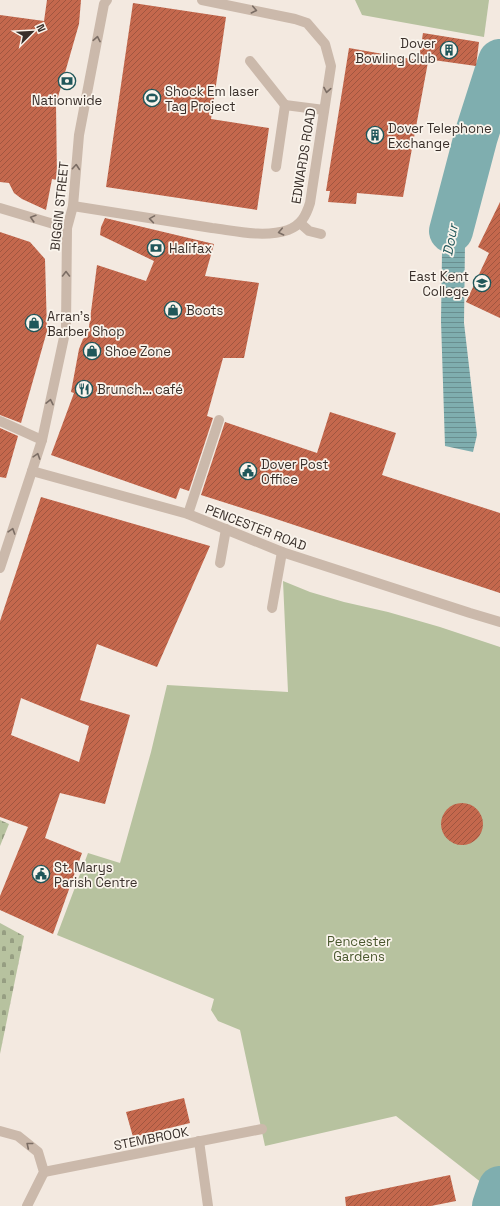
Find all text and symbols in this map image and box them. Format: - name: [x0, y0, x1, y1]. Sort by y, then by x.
- one-way arrow: [251, 5, 257, 13]
- north arrow: [12, 12, 52, 52]
- text: N: [33, 22, 49, 34]
- place label: Dover Bowling Club: [355, 35, 436, 67]
- one-way arrow: [92, 36, 101, 42]
- building icon: Dover Bowling Club: [439, 40, 459, 60]
- bank icon: Nationwide: [57, 71, 77, 91]
- place label: Shock Em laser Tag Project: [165, 83, 259, 115]
- one-way arrow: [323, 87, 332, 94]
- sports icon: Shock Em laser Tag Project: [142, 88, 162, 108]
- place label: Nationwide: [32, 92, 102, 109]
- street label: EDWARDS ROAD: [288, 107, 319, 205]
- place label: Dover Telephone Exchange: [388, 120, 492, 152]
- building icon: Dover Telephone Exchange: [365, 125, 385, 145]
- street label: BIGGIN STREET: [46, 160, 73, 252]
- one-way arrow: [71, 164, 80, 170]
- one-way arrow: [30, 214, 37, 223]
- one-way arrow: [149, 215, 155, 224]
- water label: Dour: [438, 221, 462, 257]
- one-way arrow: [278, 227, 284, 235]
- bank icon: Halifax: [146, 238, 166, 258]
- place label: Halifax: [169, 240, 212, 257]
- place label: East Kent College: [409, 268, 469, 300]
- one-way arrow: [62, 271, 70, 277]
- school or university icon: East Kent College: [472, 273, 492, 293]
- shop icon: Boots: [163, 300, 183, 320]
- place label: Boots: [186, 302, 223, 319]
- place label: Arran's Barber Shop: [47, 308, 125, 340]
- shop icon: Arran's Barber Shop: [24, 313, 44, 333]
- shop icon: Shoe Zone: [82, 341, 102, 361]
- place label: Shoe Zone: [105, 343, 171, 360]
- restaurant icon: Brunch... café: [74, 379, 94, 399]
- place label: Brunch... café: [97, 381, 183, 398]
- one-way arrow: [45, 399, 53, 405]
- one-way arrow: [32, 452, 41, 459]
- place label: Dover Post Office: [261, 456, 328, 488]
- public building icon: Dover Post Office: [238, 461, 258, 481]
- street label: PENCESTER ROAD: [203, 500, 309, 555]
- one-way arrow: [7, 528, 16, 535]
- place label: St. Marys Parish Centre: [54, 859, 138, 891]
- public building icon: St. Marys Parish Centre: [31, 864, 51, 884]
- park label: Pencester Gardens: [327, 933, 391, 965]
- street label: STEMBROOK: [112, 1123, 190, 1154]
- one-way arrow: [27, 1142, 34, 1149]

